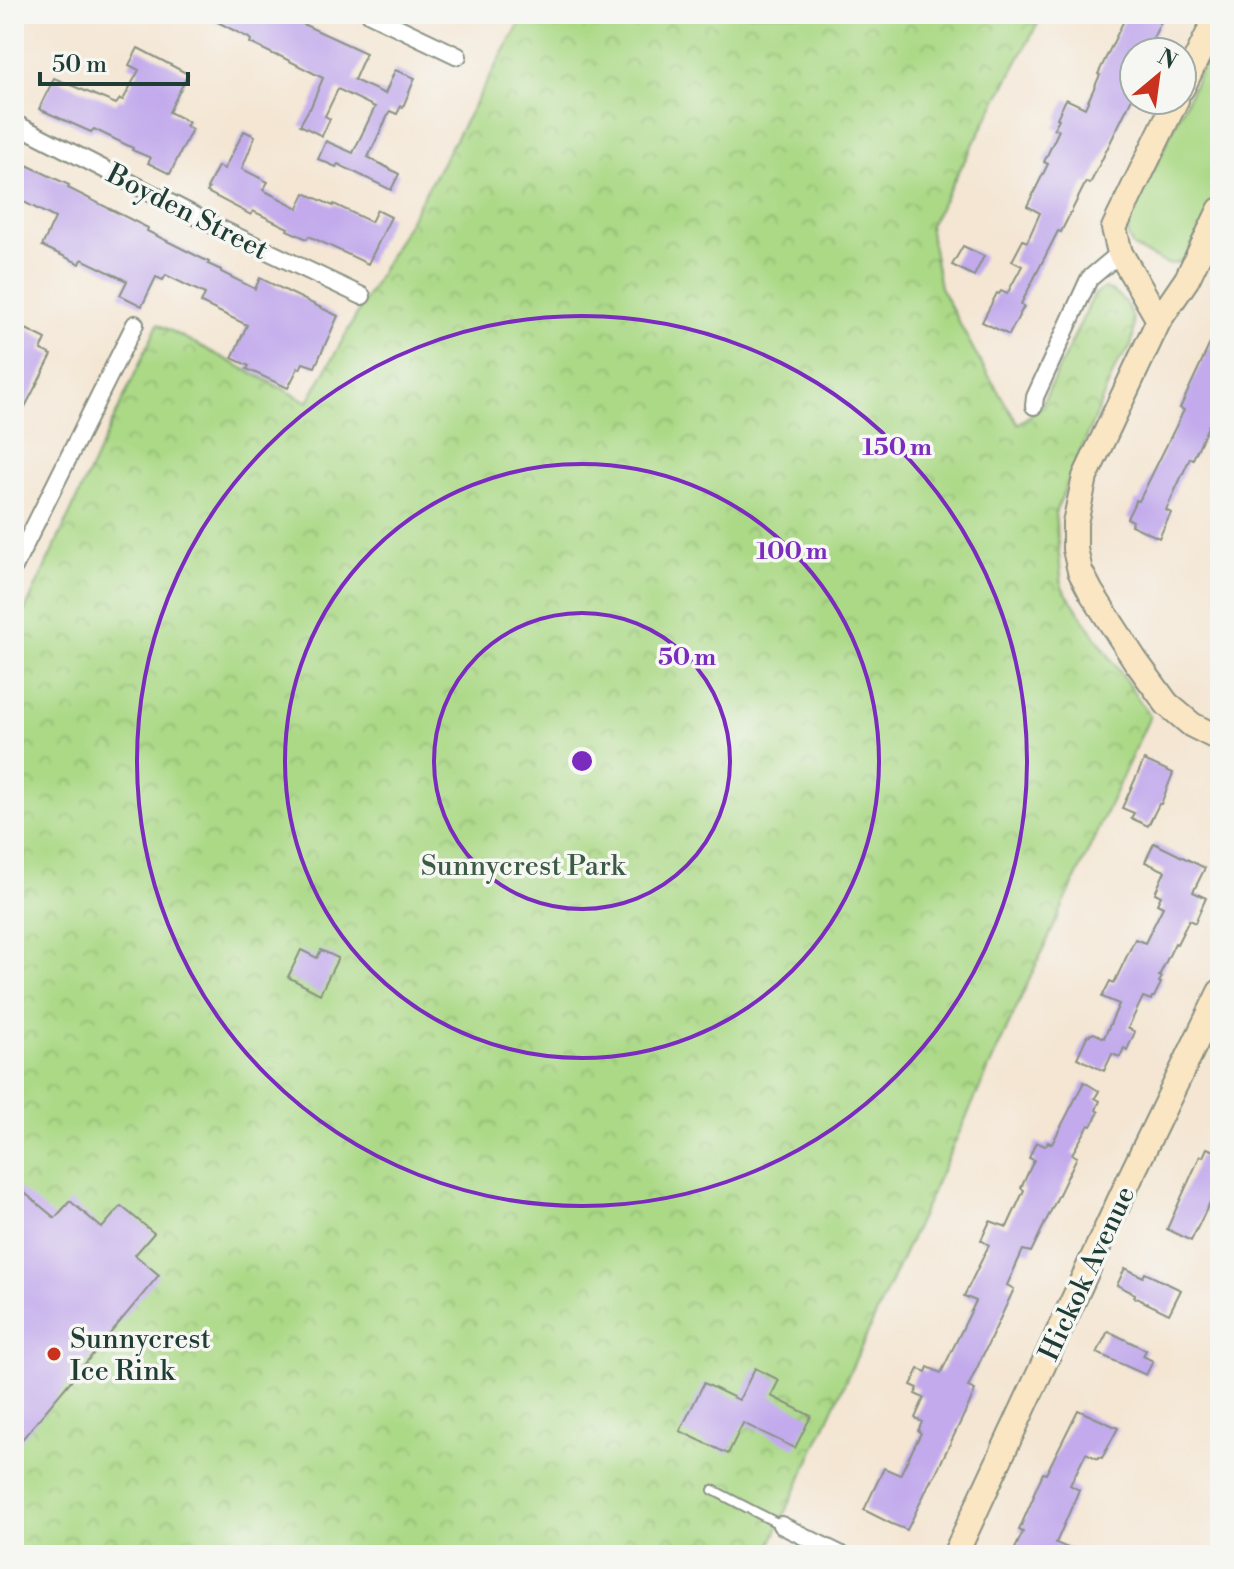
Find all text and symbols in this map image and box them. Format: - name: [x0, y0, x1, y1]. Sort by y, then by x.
- scale bar: [40, 36, 188, 86]
- north arrow: [1118, 36, 1198, 116]
- text: N: [1153, 44, 1182, 76]
- text: 50 m: [52, 50, 107, 80]
- street label: Boyden Street: [100, 156, 274, 268]
- text: 150 m: [862, 433, 932, 463]
- text: 100 m: [756, 537, 828, 567]
- text: 50 m: [658, 643, 716, 673]
- centre of rings: [568, 747, 596, 775]
- park label: Sunnycrest Park: [421, 849, 627, 884]
- street label: Hickok Avenue: [1032, 1181, 1143, 1366]
- place label: Sunnycrest Ice Rink: [70, 1322, 211, 1389]
- marker: Sunnycrest Ice Rink: [45, 1345, 63, 1363]

